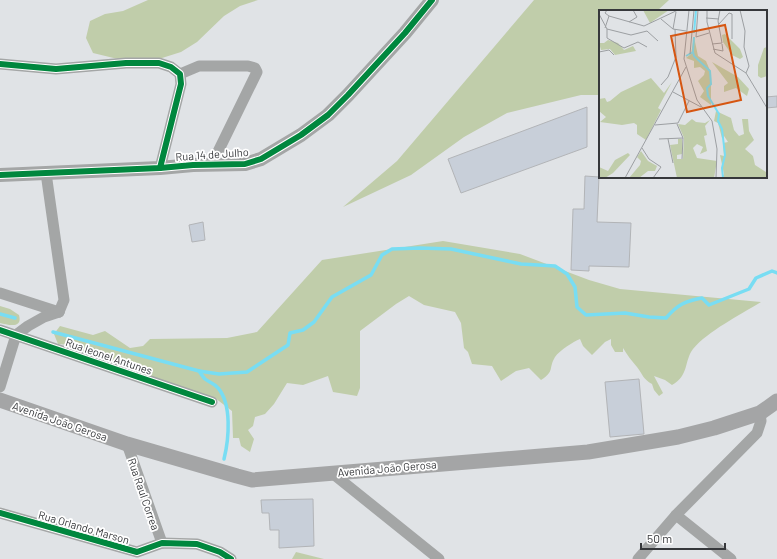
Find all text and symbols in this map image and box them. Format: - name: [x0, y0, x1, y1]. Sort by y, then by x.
- inset map: [599, 10, 767, 178]
- street label: Rua 14 de Julho: [175, 145, 249, 163]
- street label: Rua leonel Antunes: [64, 335, 154, 377]
- street label: Avenida João Gerosa: [11, 399, 109, 443]
- street label: Rua Raul Correa: [126, 456, 162, 532]
- street label: Avenida João Gerosa: [337, 457, 437, 479]
- street label: Rua Orlando Marson: [37, 508, 131, 546]
- scale bar: [641, 525, 725, 551]
- text: 50 m: [647, 531, 672, 545]

